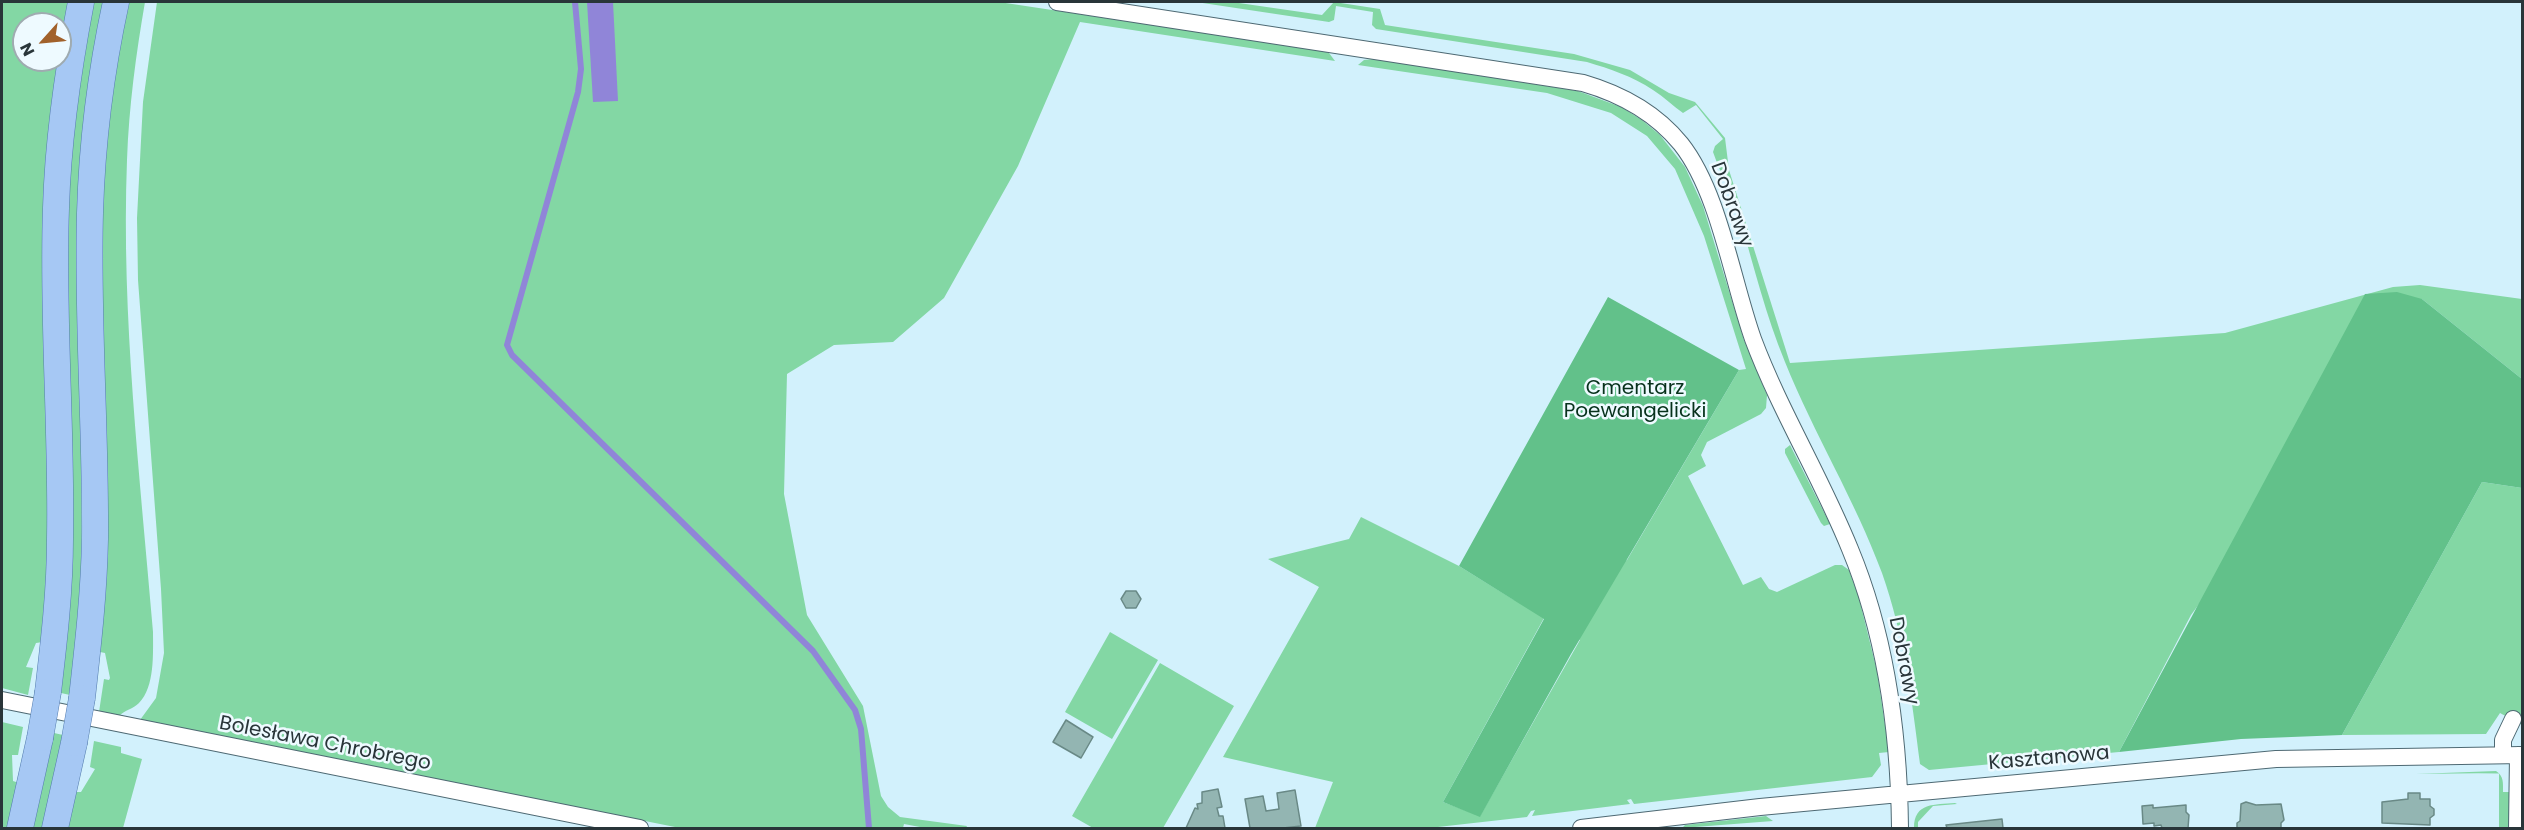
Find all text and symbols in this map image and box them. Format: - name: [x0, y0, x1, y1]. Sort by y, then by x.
- north arrow: [12, 12, 72, 72]
- text: N: [14, 39, 40, 60]
- street label: Dobrawy: [1704, 159, 1758, 251]
- park label: Cmentarz Poewangelicki: [1564, 377, 1706, 424]
- street label: Dobrawy: [1883, 615, 1923, 707]
- street label: Bolesława Chrobrego: [217, 712, 433, 776]
- street label: Kasztanowa: [1988, 742, 2110, 776]

